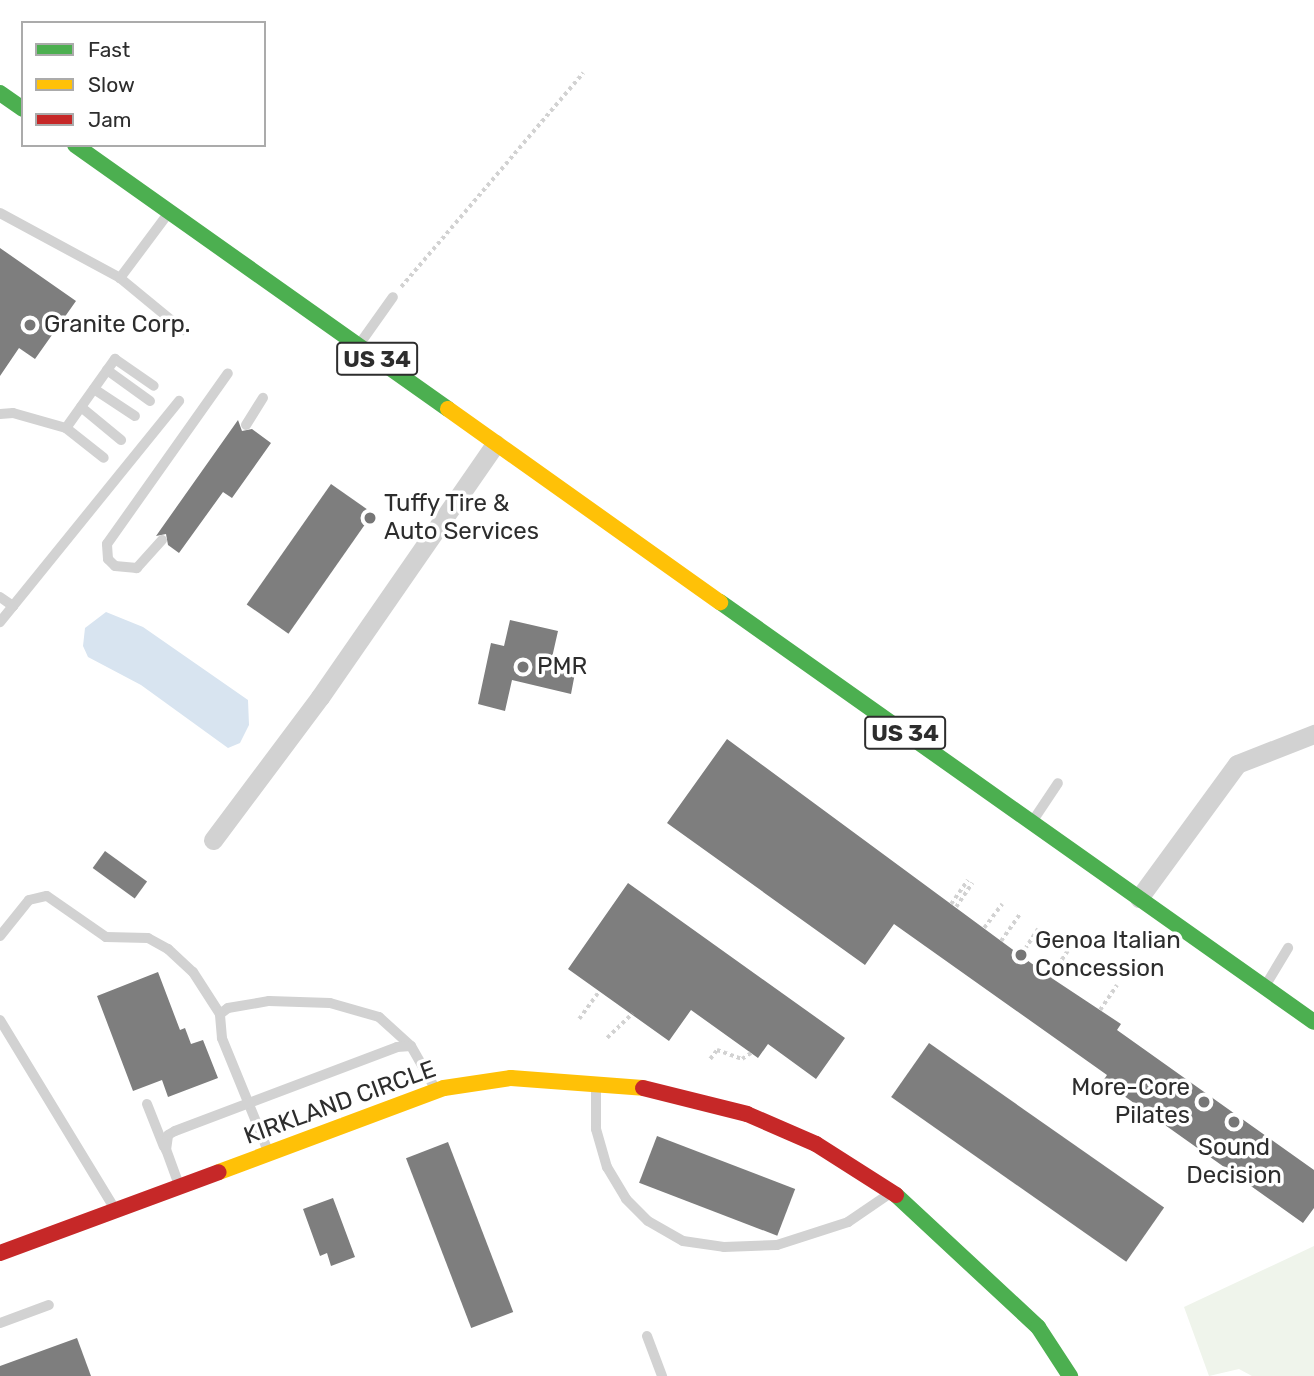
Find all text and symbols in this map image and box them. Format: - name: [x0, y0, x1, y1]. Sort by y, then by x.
- legend: [21, 21, 266, 147]
- text: Fast: [88, 37, 130, 62]
- text: Slow: [88, 72, 135, 97]
- text: Jam: [88, 107, 132, 132]
- place label: Granite Corp.: [44, 311, 191, 339]
- marker: Granite Corp.: [22, 317, 38, 333]
- road number: US 34: [335, 340, 419, 378]
- place label: Tuffy Tire & Auto Services: [384, 490, 539, 546]
- marker: Tuffy Tire & Auto Services: [362, 510, 378, 526]
- place label: PMR: [537, 653, 587, 681]
- marker: PMR: [515, 659, 531, 675]
- road number: US 34: [863, 713, 947, 752]
- place label: Genoa Italian Concession: [1035, 927, 1181, 983]
- marker: Genoa Italian Concession: [1013, 947, 1029, 963]
- street label: KIRKLAND CIRCLE: [240, 1055, 440, 1151]
- place label: More-Core Pilates: [1071, 1074, 1190, 1130]
- marker: More-Core Pilates: [1196, 1094, 1212, 1110]
- marker: Sound Decision: [1226, 1114, 1242, 1130]
- place label: Sound Decision: [1186, 1134, 1282, 1190]

